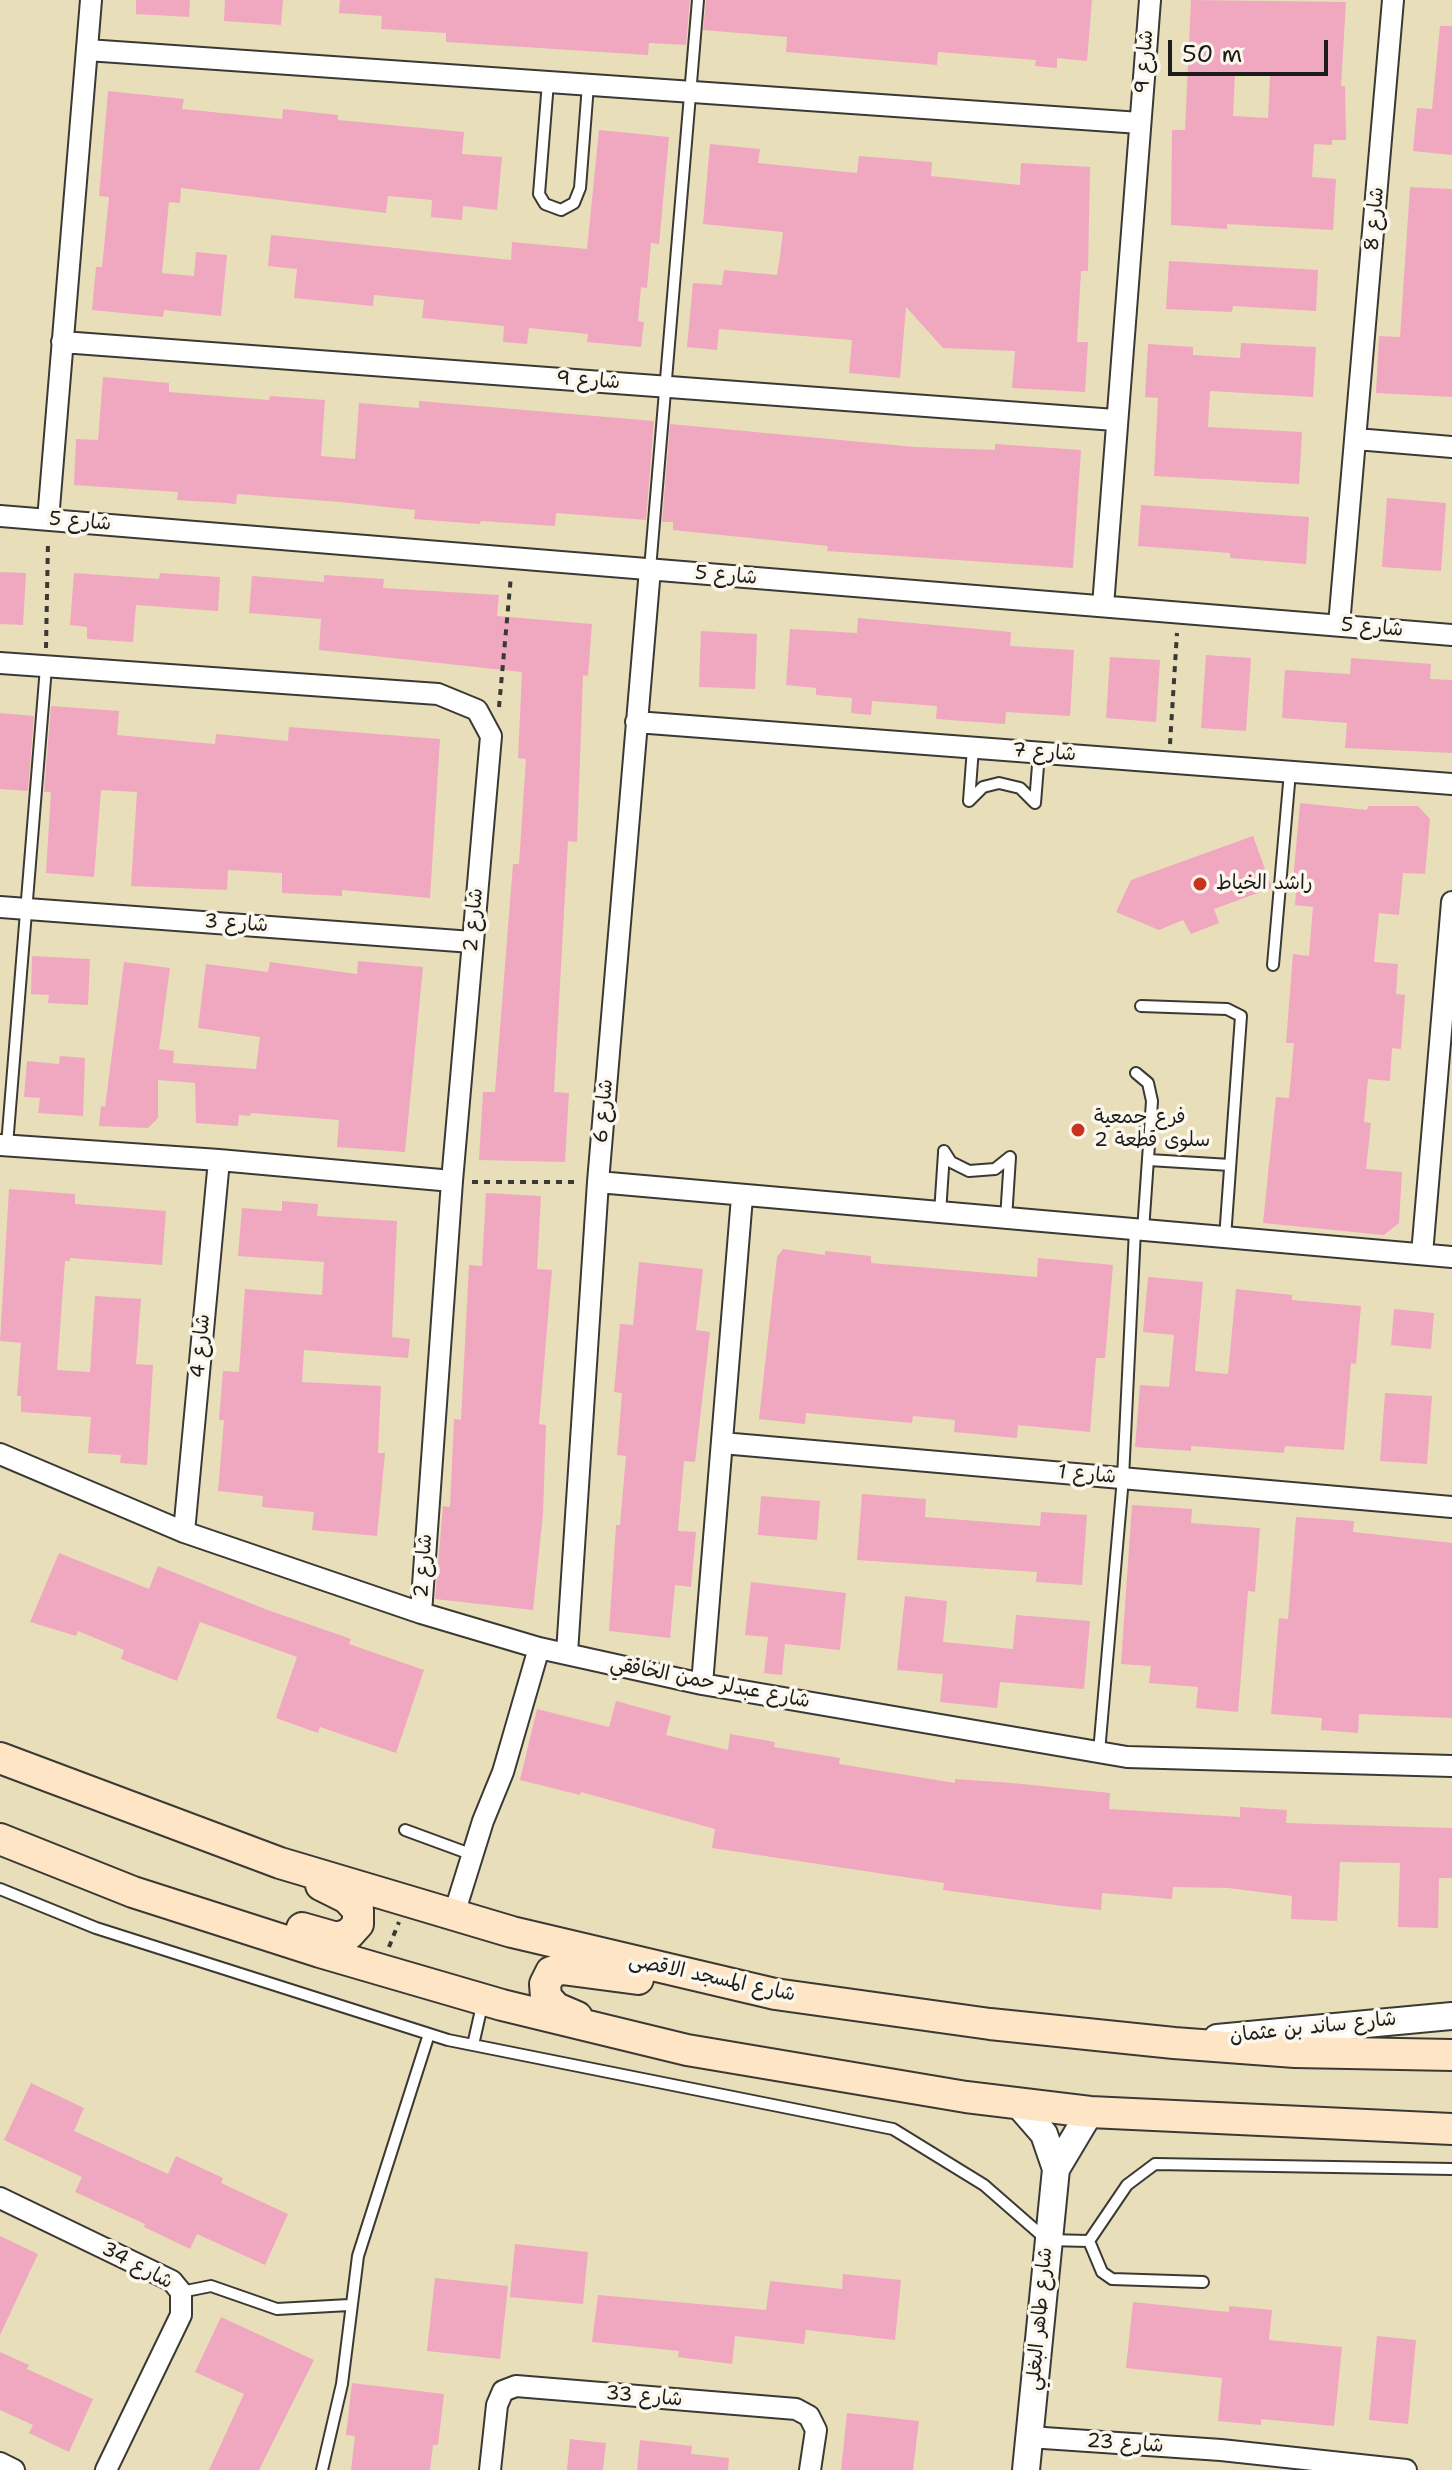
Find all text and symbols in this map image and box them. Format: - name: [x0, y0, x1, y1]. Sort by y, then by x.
- scale bar: [1172, 24, 1332, 74]
- street label: شارع 9: [1131, 29, 1159, 95]
- text: 50 m: [1182, 38, 1242, 70]
- street label: شارع 8: [1360, 186, 1390, 252]
- street label: شارع 9: [555, 367, 621, 395]
- street label: شارع 5: [48, 507, 112, 537]
- street label: شارع 5: [694, 561, 758, 591]
- street label: شارع 5: [1340, 613, 1404, 643]
- street label: شارع 7: [1011, 739, 1077, 767]
- place label: راشد الخياط: [1216, 872, 1313, 896]
- marker: راشد الخياط: [1191, 875, 1209, 893]
- street label: شارع 2: [459, 887, 489, 953]
- street label: شارع 3: [203, 910, 269, 938]
- street label: شارع 6: [589, 1078, 619, 1144]
- place label: فرع جمعية سلوى قطعة 2: [1094, 1106, 1210, 1153]
- marker: فرع جمعية سلوى قطعة 2: [1069, 1121, 1087, 1139]
- street label: شارع 4: [186, 1313, 216, 1379]
- street label: شارع 1: [1057, 1460, 1117, 1490]
- street label: شارع 2: [410, 1533, 438, 1599]
- street label: شارع عبدلر حمن الخافقي: [608, 1652, 812, 1714]
- street label: شارع المسجد الاقصى: [627, 1949, 797, 2007]
- street label: شارع ساند بن عثمان: [1228, 2007, 1398, 2049]
- street label: شارع 34: [97, 2237, 177, 2295]
- street label: شارع طاهر البغلي: [1022, 2246, 1058, 2392]
- street label: شارع 33: [605, 2382, 683, 2412]
- street label: شارع 23: [1086, 2429, 1164, 2459]

